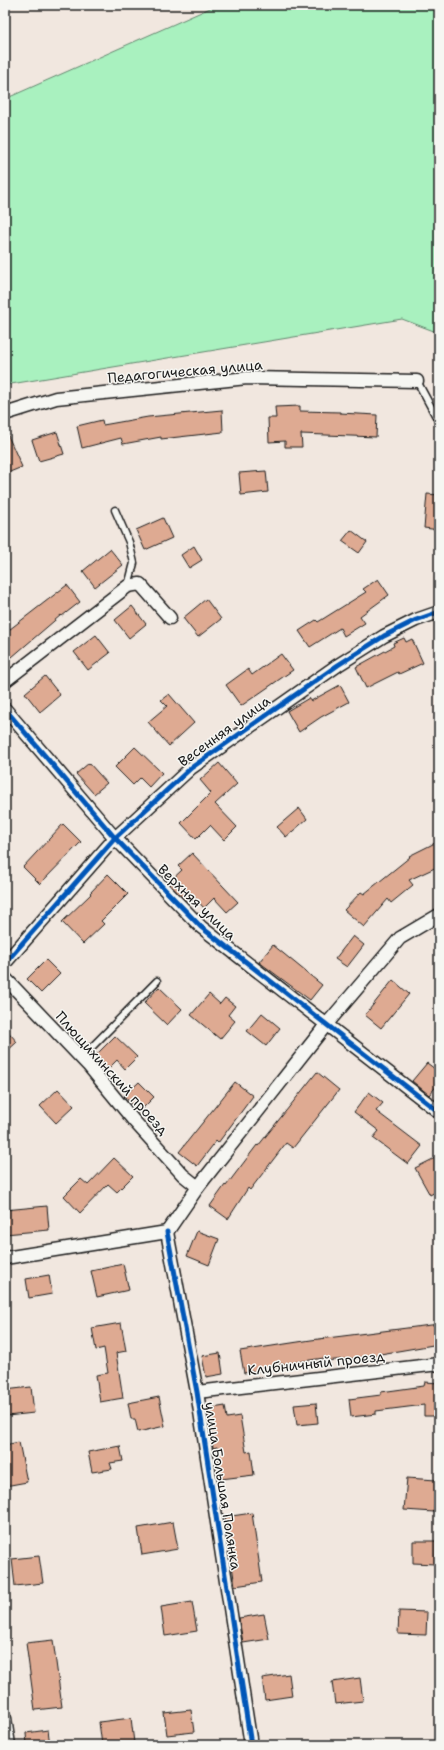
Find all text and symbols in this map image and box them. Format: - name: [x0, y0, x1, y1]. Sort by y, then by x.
- street label: Педагогическая улица: [107, 355, 263, 387]
- street label: Весенняя улица: [174, 691, 274, 770]
- street label: Верхняя улица: [154, 860, 240, 944]
- street label: Плющихинский проезд: [52, 1008, 172, 1139]
- street label: Клубничный проезд: [247, 1347, 386, 1379]
- street label: улица Большая Полянка: [201, 1401, 245, 1572]

